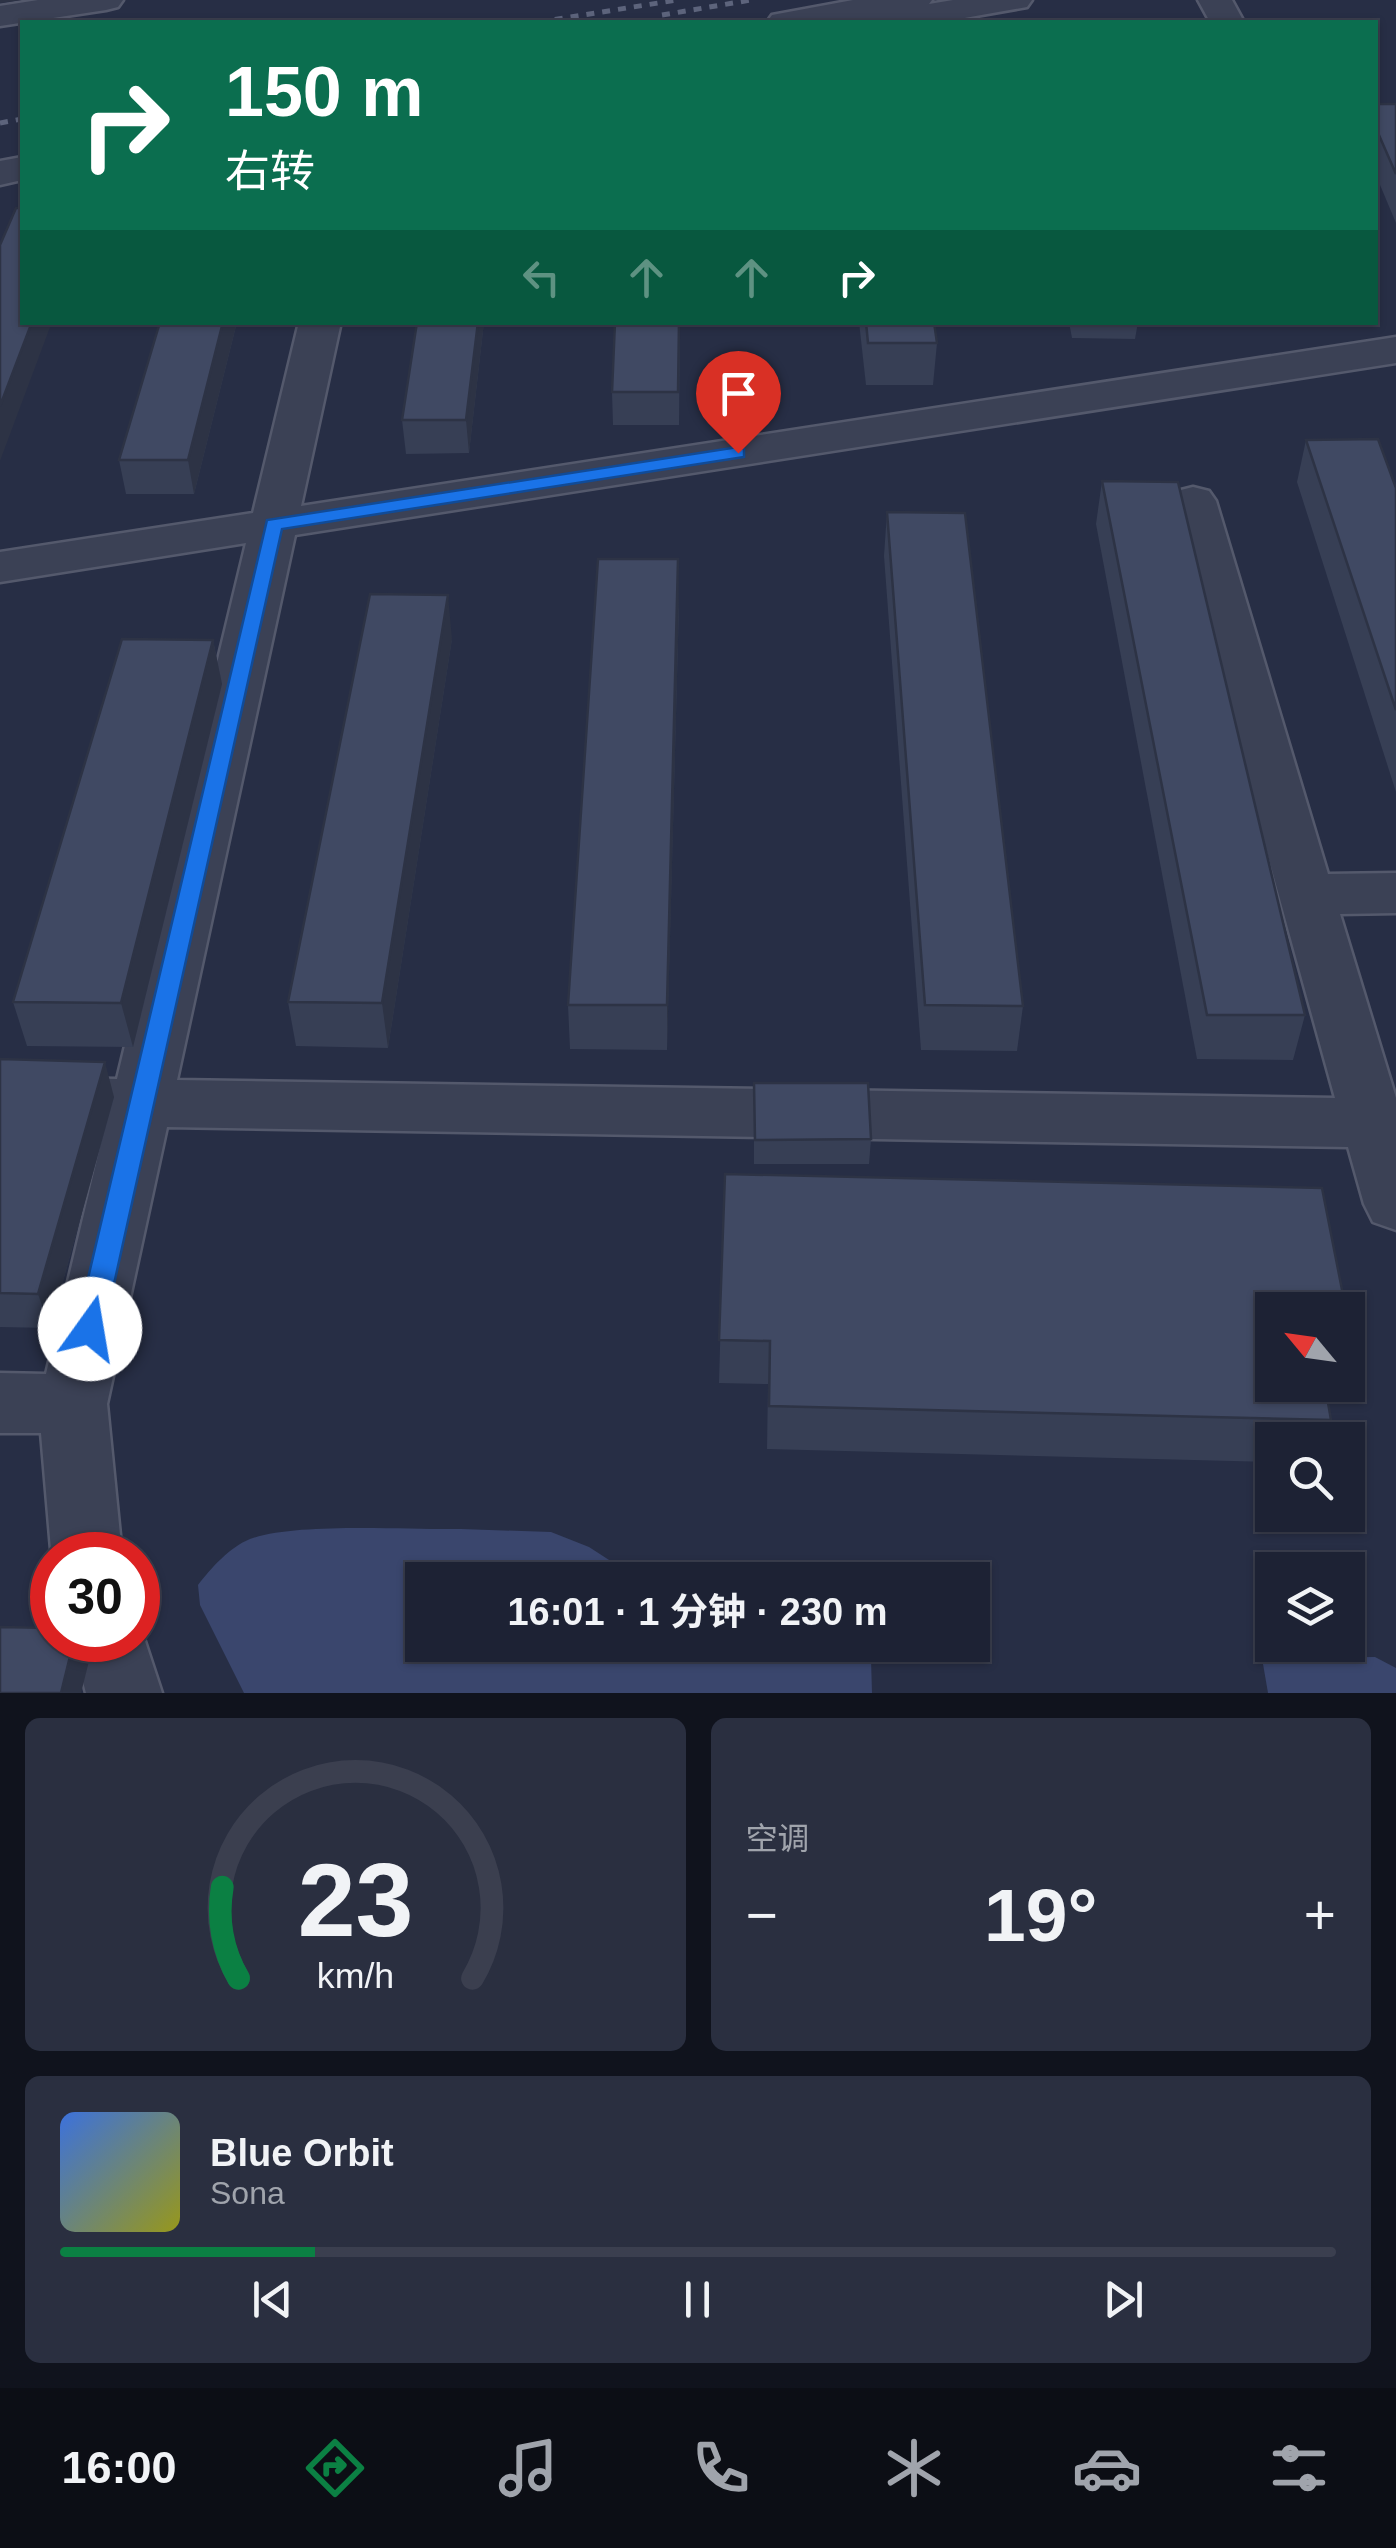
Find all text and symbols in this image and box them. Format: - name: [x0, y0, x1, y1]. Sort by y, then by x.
- text: 150 m: [225, 53, 423, 131]
- icon: right: [60, 60, 190, 190]
- text: 右转: [225, 146, 315, 197]
- icon: left: [514, 250, 569, 305]
- icon: ahead: [619, 250, 674, 305]
- icon: ahead: [724, 250, 779, 305]
- icon: right: [829, 250, 884, 305]
- pin: [696, 351, 781, 454]
- icon: arrive: [711, 366, 766, 421]
- position arrow: [38, 1277, 142, 1381]
- north arrow: [1255, 1292, 1365, 1402]
- map controls: [1255, 1292, 1365, 1662]
- button: search: [1255, 1422, 1365, 1532]
- speed limit sign: 30: [30, 1532, 160, 1662]
- button: layers: [1255, 1552, 1365, 1662]
- text: 16:01 · 1 分钟 · 230 m: [507, 1591, 888, 1633]
- text: 空调: [746, 1821, 810, 1857]
- text: 23: [297, 1842, 413, 1958]
- text: 19°: [984, 1873, 1097, 1957]
- text: −: [746, 1884, 778, 1946]
- text: +: [1304, 1884, 1336, 1946]
- text: km/h: [317, 1956, 394, 1996]
- text: Blue Orbit: [210, 2132, 394, 2174]
- text: Sona: [210, 2175, 285, 2211]
- icon: previous: [245, 2272, 300, 2327]
- icon: pause: [670, 2272, 725, 2327]
- icon: next: [1096, 2272, 1151, 2327]
- icon: directions: [300, 2433, 370, 2503]
- icon: music: [493, 2433, 563, 2503]
- icon: phone: [686, 2433, 756, 2503]
- icon: climate: [879, 2433, 949, 2503]
- icon: car: [1072, 2433, 1142, 2503]
- icon: filters: [1264, 2433, 1334, 2503]
- text: 16:00: [61, 2442, 177, 2493]

